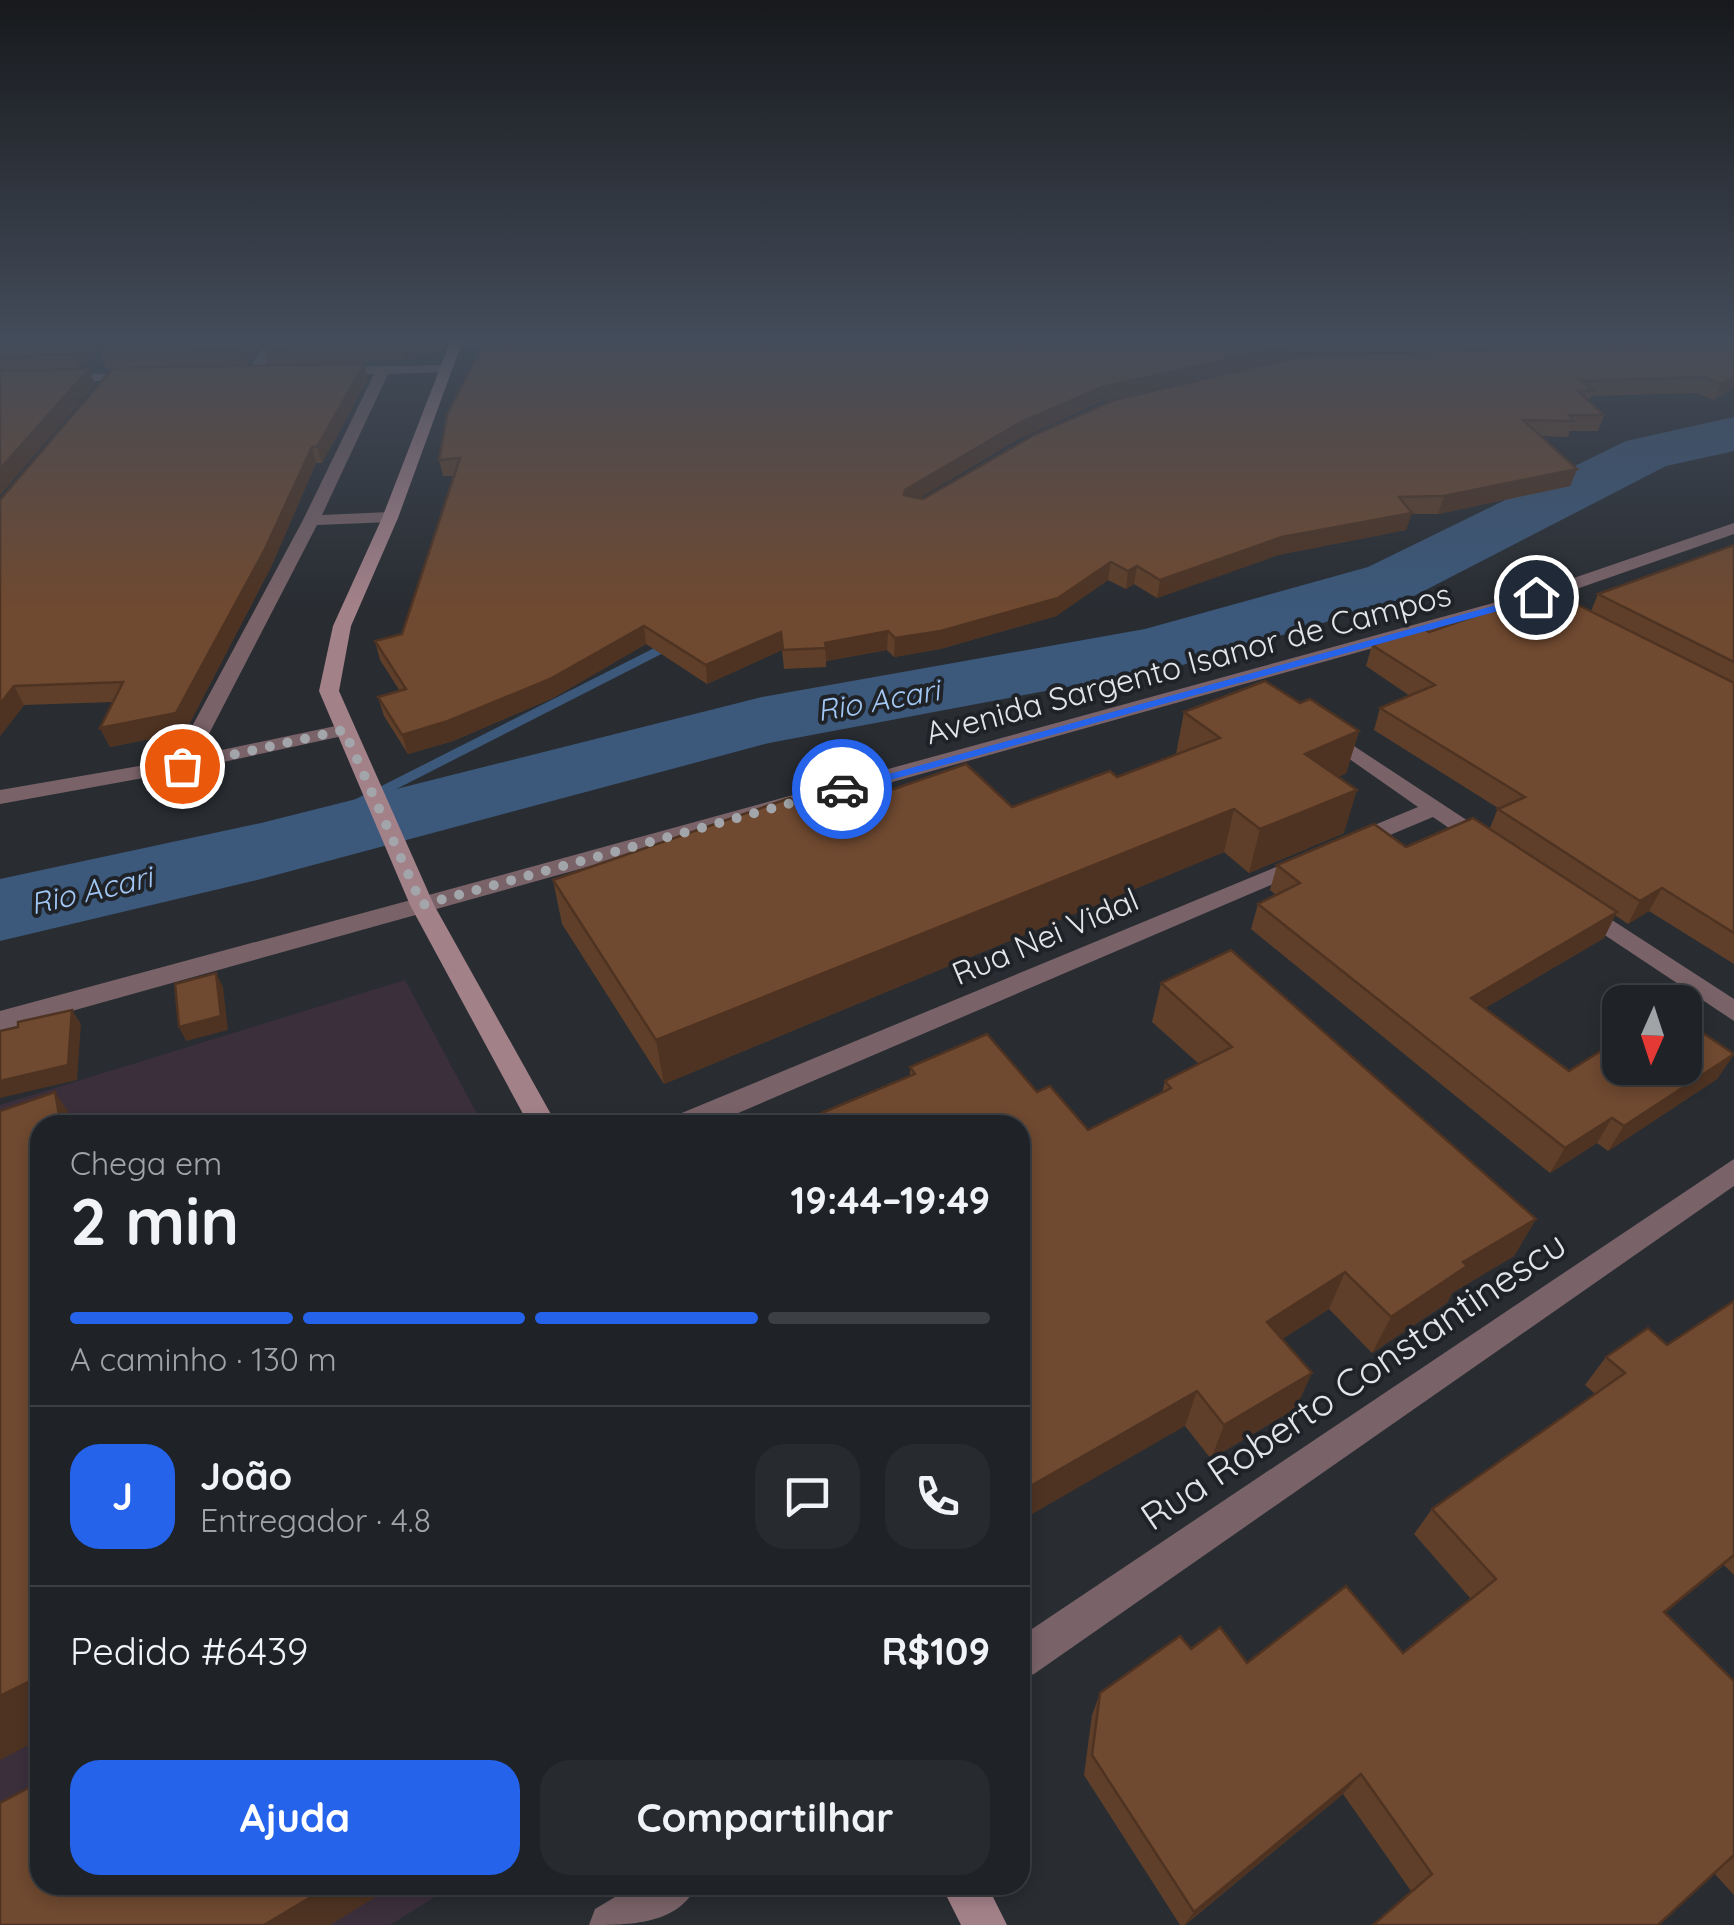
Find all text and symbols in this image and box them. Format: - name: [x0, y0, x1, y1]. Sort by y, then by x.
- pin: [1494, 555, 1579, 640]
- icon: home: [1509, 570, 1564, 625]
- street label: Avenida Sargento Isanor de Campos: [921, 573, 1455, 753]
- water label: Rio Acari: [814, 670, 946, 729]
- pin: [140, 724, 225, 809]
- icon: bag: [155, 739, 210, 794]
- courier: [792, 739, 892, 839]
- icon: car: [815, 762, 870, 817]
- water label: Rio Acari: [26, 857, 159, 922]
- street label: Rua Nei Vidal: [946, 879, 1144, 993]
- north arrow: [1602, 985, 1702, 1085]
- map controls: [1602, 985, 1702, 1085]
- text: Chega em: [70, 1143, 222, 1183]
- text: 19:44–19:49: [791, 1176, 990, 1224]
- text: 2 min: [70, 1180, 239, 1261]
- street label: Rua Roberto Constantinescu: [1131, 1220, 1575, 1540]
- text: A caminho · 130 m: [70, 1339, 337, 1379]
- button: chat: [755, 1444, 860, 1549]
- button: phone: [885, 1444, 990, 1549]
- text: João: [200, 1452, 292, 1500]
- text: J: [112, 1472, 133, 1520]
- text: Entregador · 4.8: [200, 1500, 431, 1540]
- text: Pedido #6439: [70, 1627, 308, 1675]
- text: R$109: [882, 1627, 990, 1675]
- button: Ajuda: [70, 1760, 520, 1875]
- button: Compartilhar: [540, 1760, 990, 1875]

